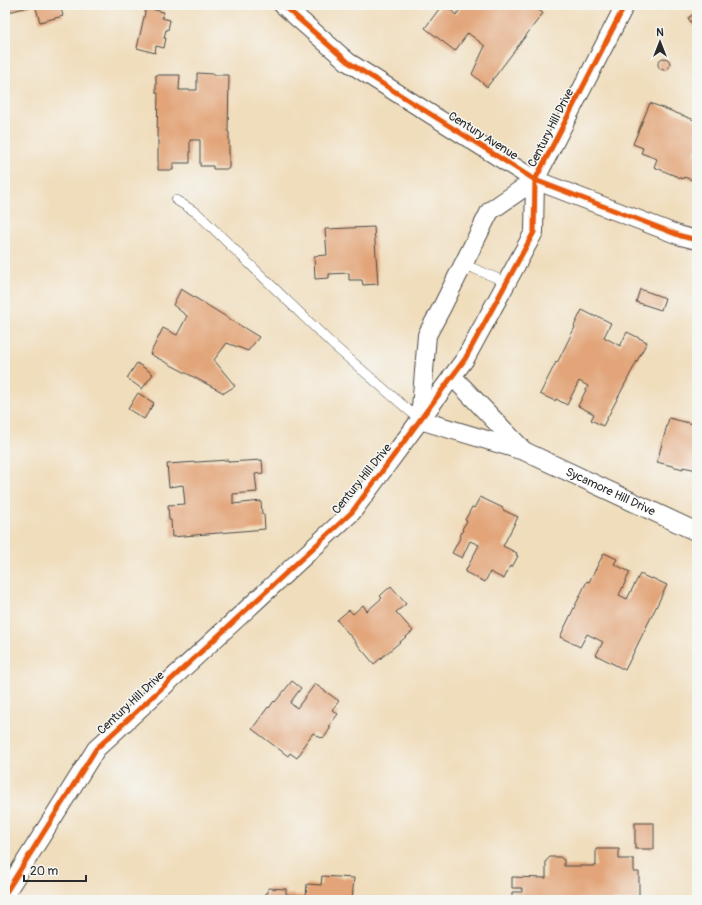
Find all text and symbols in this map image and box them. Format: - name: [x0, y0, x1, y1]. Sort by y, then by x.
- north arrow: [640, 22, 680, 62]
- text: N: [656, 26, 664, 39]
- street label: Century Hill Drive: [525, 86, 577, 170]
- street label: Century Avenue: [445, 109, 521, 163]
- street label: Century Hill Drive: [329, 441, 395, 517]
- street label: Sycamore Hill Drive: [563, 464, 658, 519]
- street label: Century Hill Drive: [94, 668, 168, 738]
- scale bar: [24, 857, 86, 883]
- text: 20 m: [30, 864, 59, 879]

